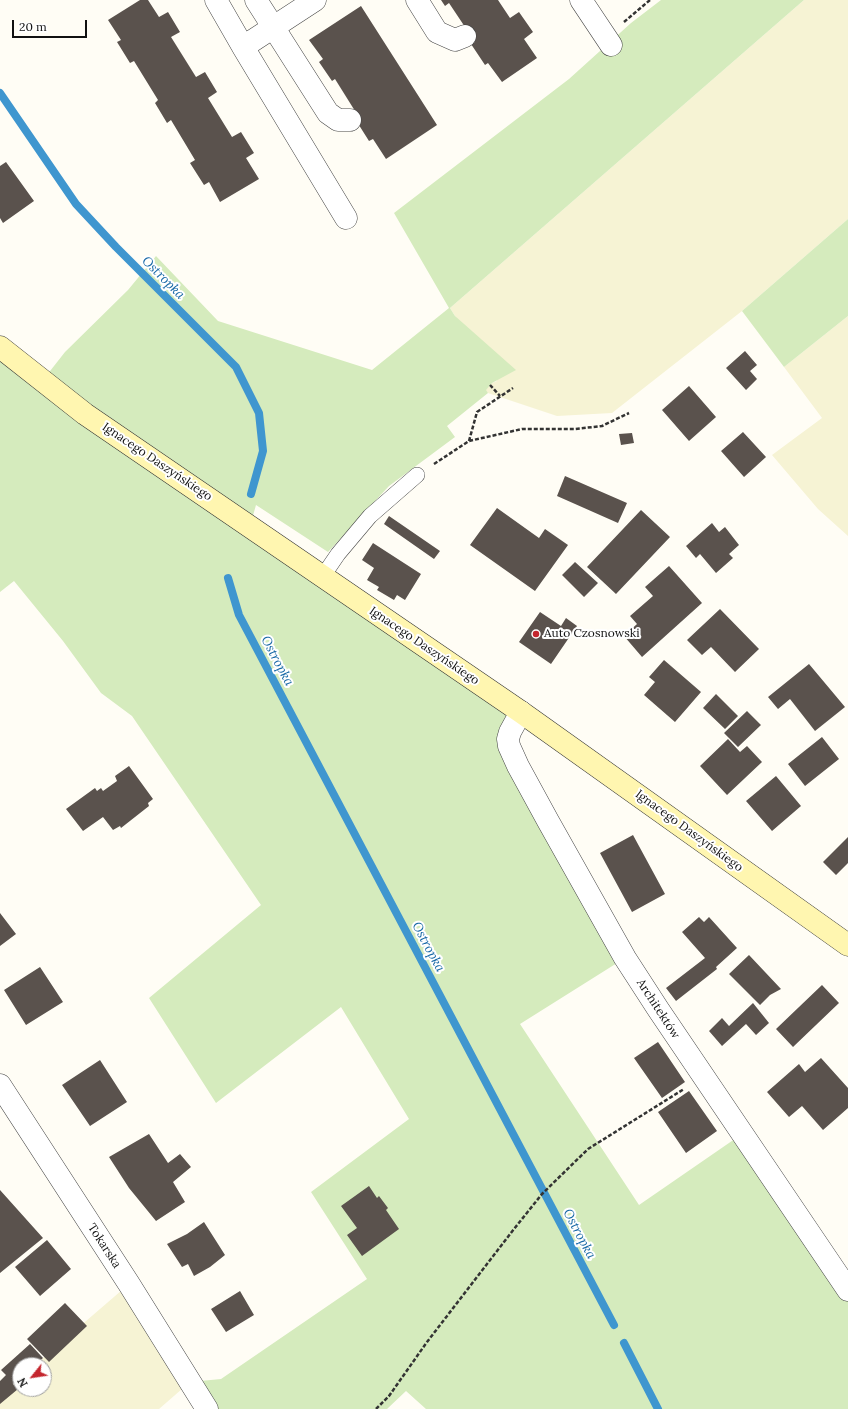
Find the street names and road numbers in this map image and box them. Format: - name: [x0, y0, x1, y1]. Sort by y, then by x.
- street label: Ignacego Daszyńskiego: [99, 420, 215, 504]
- street label: Ignacego Daszyńskiego: [366, 604, 482, 688]
- street label: Ignacego Daszyńskiego: [632, 787, 746, 875]
- street label: Architektów: [633, 976, 683, 1042]
- street label: Tokarska: [84, 1221, 124, 1271]

